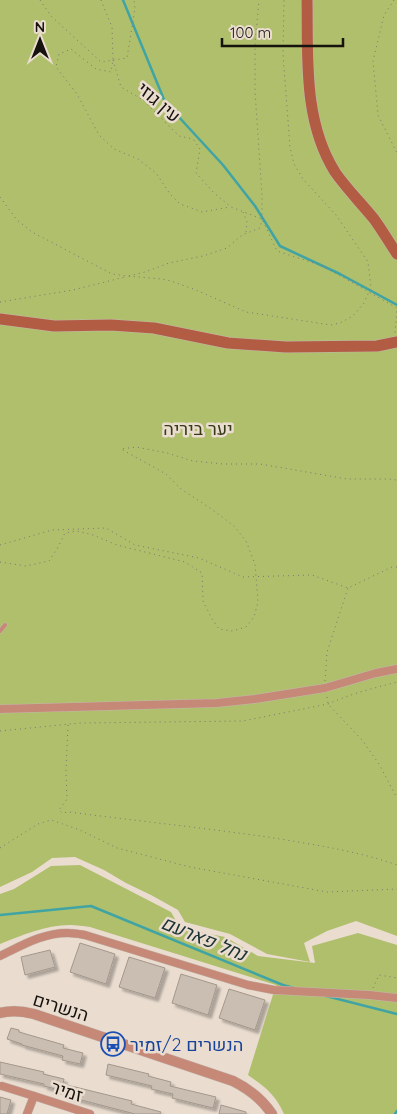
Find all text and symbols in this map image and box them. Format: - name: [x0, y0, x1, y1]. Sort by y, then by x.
- north arrow: [15, 15, 65, 65]
- scale bar: [222, 15, 343, 47]
- text: N: [35, 18, 45, 36]
- text: 100 m: [230, 23, 271, 42]
- street label: עין גוזי: [133, 77, 185, 127]
- park label: יער ביריה: [163, 417, 233, 440]
- water label: נחל פארעם: [158, 910, 251, 966]
- street label: הנשרים: [30, 988, 92, 1026]
- bus stop icon: הנשרים 2/זמיר: [100, 1031, 126, 1057]
- place label: הנשרים 2/זמיר: [130, 1033, 243, 1056]
- street label: זמיר: [48, 1075, 86, 1107]

